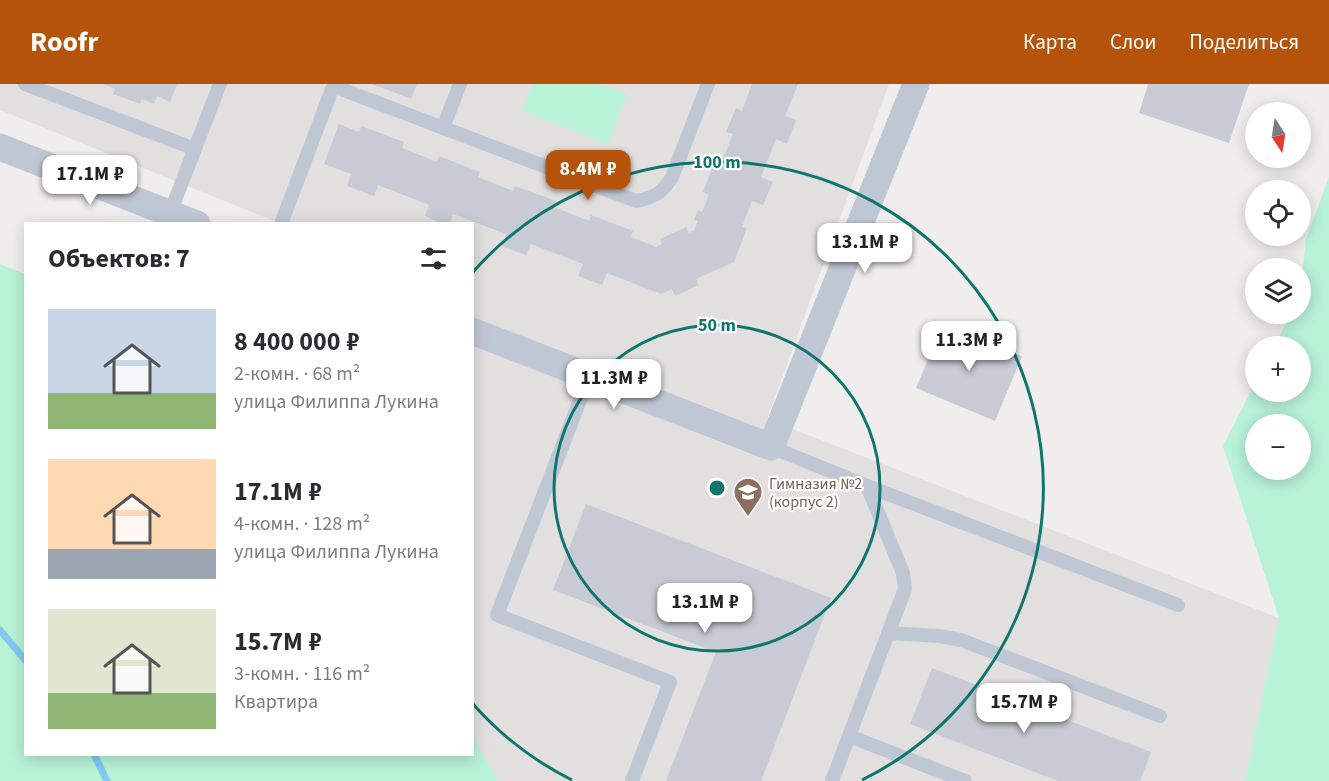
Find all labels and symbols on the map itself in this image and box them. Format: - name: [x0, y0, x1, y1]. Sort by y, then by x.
- north arrow: [1245, 102, 1311, 168]
- pin: 8.4M ₽: [539, 150, 637, 201]
- text: 100 m: [693, 150, 741, 175]
- pin: 17.1M ₽: [35, 155, 145, 206]
- pin: 13.1M ₽: [810, 223, 920, 274]
- text: 50 m: [698, 313, 736, 338]
- pin: 11.3M ₽: [914, 321, 1024, 372]
- pin: 11.3M ₽: [559, 359, 669, 410]
- place label: Гимназия №2 (корпус 2): [769, 473, 862, 513]
- school or university icon: Гимназия №2 (корпус 2): [732, 476, 764, 518]
- centre of rings: [707, 478, 727, 498]
- pin: 13.1M ₽: [650, 583, 760, 634]
- pin: 15.7M ₽: [969, 683, 1079, 734]

